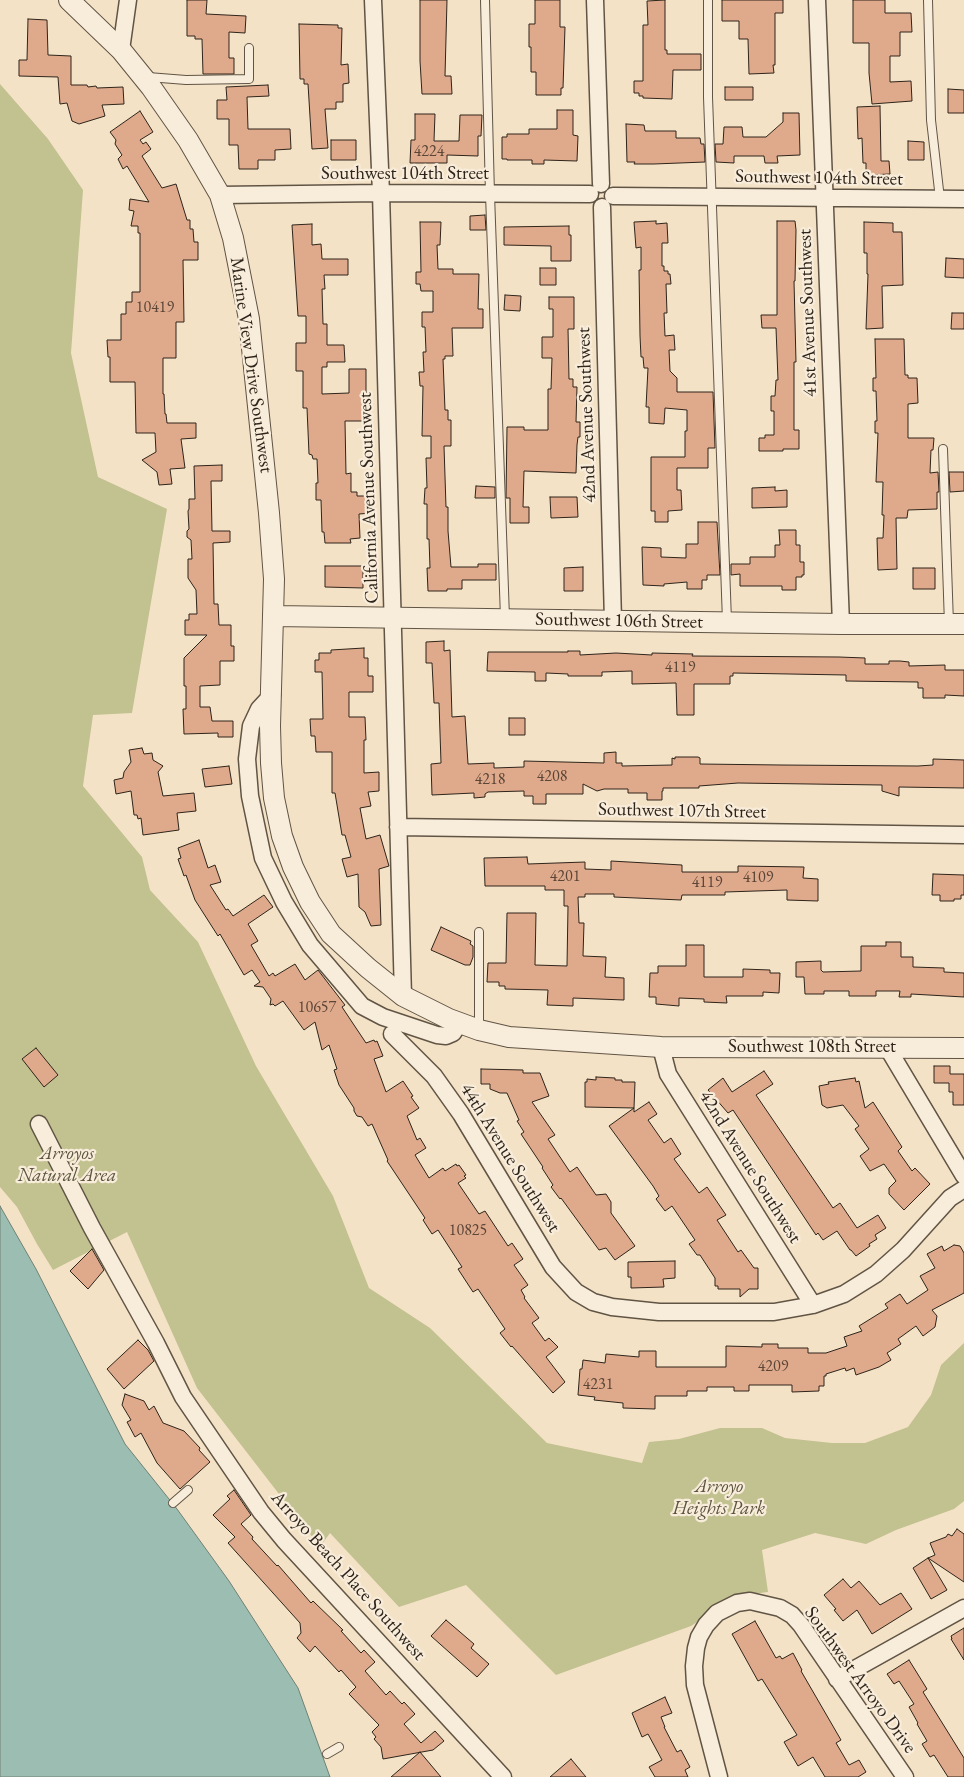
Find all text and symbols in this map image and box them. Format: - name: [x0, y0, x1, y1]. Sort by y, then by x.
- house number: 4224: [414, 142, 444, 162]
- street label: Southwest 104th Street: [321, 163, 489, 185]
- street label: Southwest 104th Street: [735, 165, 903, 191]
- street label: 41st Avenue Southwest: [794, 229, 822, 397]
- street label: Marine View Drive Southwest: [225, 256, 277, 474]
- house number: 10419: [136, 298, 174, 318]
- street label: 42nd Avenue Southwest: [573, 327, 601, 503]
- street label: California Avenue Southwest: [354, 392, 384, 604]
- street label: Southwest 106th Street: [535, 608, 703, 634]
- house number: 4119: [665, 658, 695, 678]
- house number: 4208: [537, 767, 567, 787]
- house number: 4218: [475, 770, 505, 790]
- street label: Southwest 107th Street: [598, 798, 766, 824]
- house number: 4201: [550, 867, 580, 887]
- house number: 4109: [743, 868, 773, 888]
- house number: 4119: [692, 873, 722, 893]
- house number: 10657: [298, 998, 336, 1018]
- street label: Southwest 108th Street: [728, 1036, 896, 1058]
- street label: 44th Avenue Southwest: [455, 1079, 565, 1237]
- street label: 42nd Avenue Southwest: [694, 1087, 806, 1247]
- park label: Arroyos Natural Area: [18, 1143, 116, 1187]
- house number: 10825: [449, 1221, 487, 1241]
- house number: 4209: [758, 1357, 788, 1377]
- house number: 4231: [583, 1375, 613, 1395]
- park label: Arroyo Heights Park: [673, 1476, 765, 1520]
- street label: Arroyo Beach Place Southwest: [266, 1487, 430, 1665]
- street label: Southwest Arroyo Drive: [799, 1602, 921, 1758]

